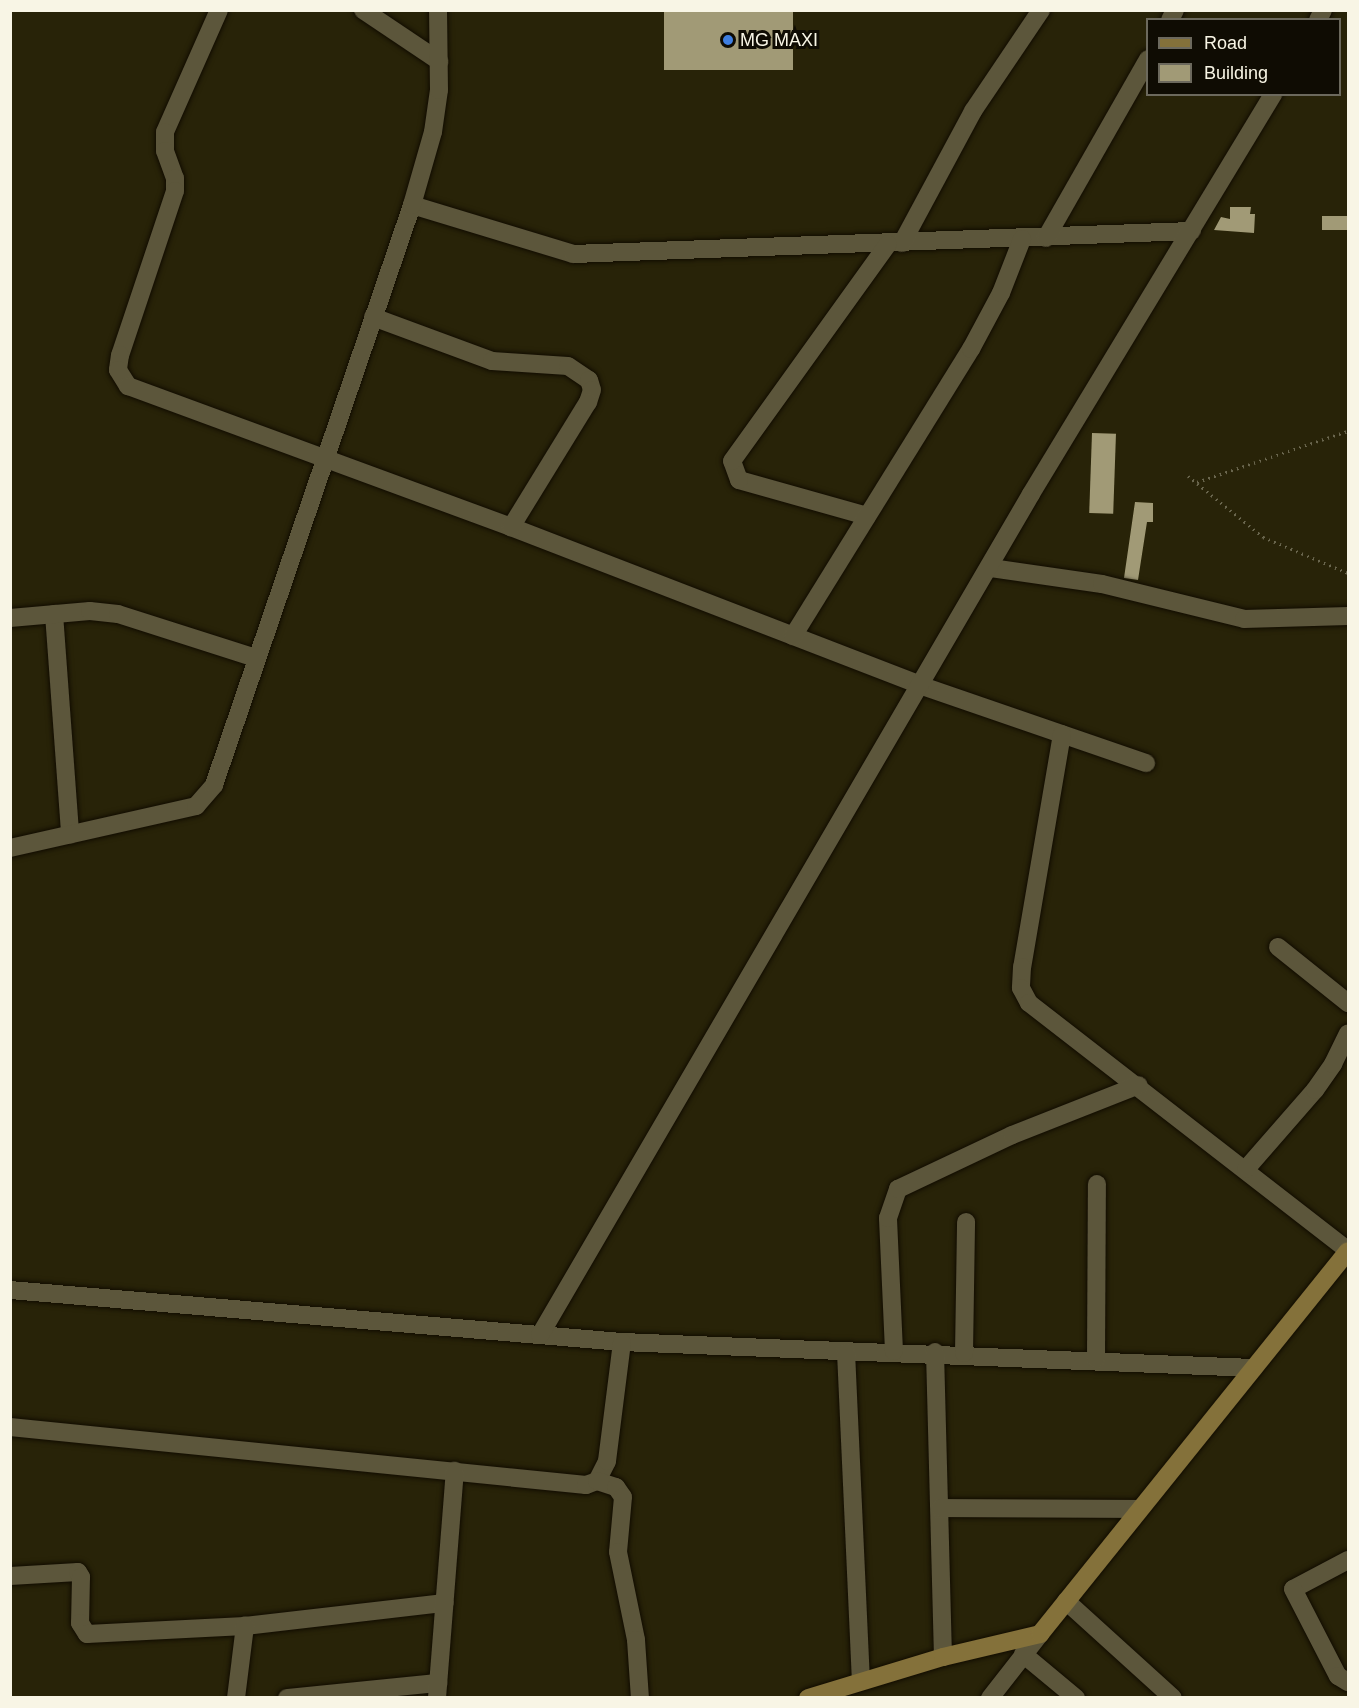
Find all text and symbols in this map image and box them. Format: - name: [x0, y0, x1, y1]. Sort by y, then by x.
- legend: [1146, 18, 1341, 96]
- place label: MG MAXI: [740, 29, 818, 51]
- marker: MG MAXI: [721, 33, 735, 47]
- text: Road: [1204, 33, 1247, 53]
- text: Building: [1204, 63, 1268, 83]

